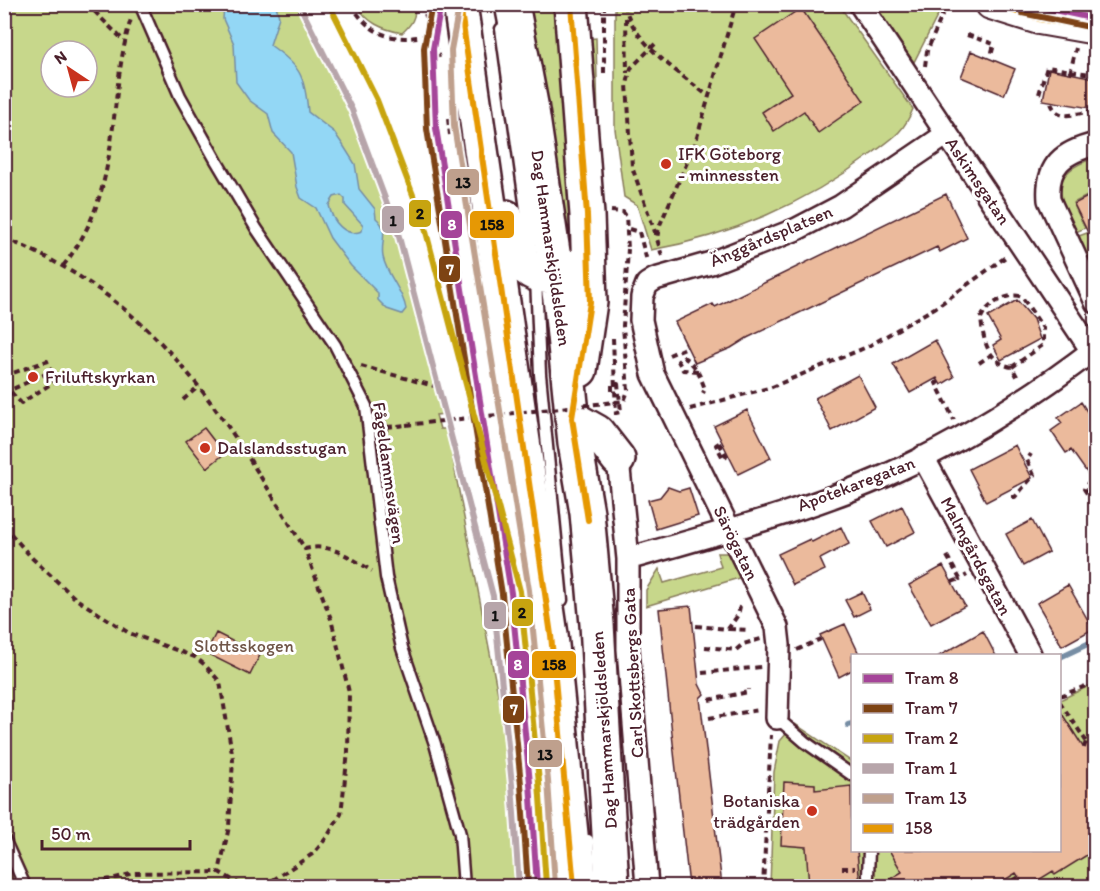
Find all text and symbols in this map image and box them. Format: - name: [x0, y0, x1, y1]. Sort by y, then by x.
- north arrow: [39, 39, 99, 99]
- text: N: [51, 46, 70, 68]
- street label: Askimsgatan: [941, 133, 1015, 229]
- place label: IFK Göteborg - minnessten: [678, 143, 782, 186]
- street label: Dag Hammarskjöldsleden: [526, 148, 576, 348]
- marker: IFK Göteborg - minnessten: [659, 157, 673, 171]
- line badge: 13: [446, 168, 480, 196]
- text: 13: [455, 173, 471, 192]
- line badge: 2: [408, 199, 432, 228]
- street label: Änggårdsplatsen: [706, 200, 836, 272]
- text: 2: [416, 204, 425, 223]
- line badge: 1: [381, 205, 405, 234]
- line badge: 8: [440, 210, 463, 239]
- line badge: 158: [469, 210, 515, 239]
- text: 1: [389, 211, 397, 230]
- text: 8: [448, 215, 457, 234]
- text: 158: [480, 215, 505, 234]
- line badge: 7: [438, 255, 461, 283]
- text: 7: [445, 260, 454, 279]
- place label: Friluftskyrkan: [45, 366, 156, 388]
- marker: Friluftskyrkan: [26, 370, 40, 384]
- street label: Fågeldammsvägen: [368, 401, 410, 545]
- place label: Dalslandsstugan: [217, 437, 347, 459]
- marker: Dalslandsstugan: [198, 441, 212, 455]
- street label: Apotekaregatan: [794, 451, 918, 517]
- street label: Malmgårdsgatan: [936, 493, 1016, 619]
- street label: Särögatan: [709, 502, 763, 584]
- street label: Carl Skottsbergs Gata: [618, 587, 648, 759]
- line badge: 2: [511, 598, 534, 627]
- line badge: 1: [483, 601, 507, 630]
- text: 2: [518, 603, 527, 622]
- text: 1: [491, 606, 499, 625]
- street label: Dag Hammarskjöldsleden: [586, 630, 622, 830]
- park label: Slottsskogen: [194, 635, 294, 657]
- line badge: 8: [507, 650, 530, 679]
- line badge: 158: [531, 650, 577, 679]
- legend: [851, 654, 1061, 852]
- text: 8: [514, 655, 523, 674]
- text: 158: [542, 655, 567, 674]
- text: Tram 8: [905, 667, 959, 689]
- line badge: 7: [502, 695, 525, 724]
- text: Tram 7: [905, 697, 958, 719]
- text: 7: [509, 700, 518, 719]
- text: Tram 2: [905, 727, 959, 749]
- line badge: 13: [528, 739, 563, 768]
- text: 13: [537, 745, 553, 764]
- text: Tram 1: [905, 757, 957, 779]
- text: Tram 13: [905, 787, 967, 809]
- place label: Botaniska trädgården: [713, 790, 801, 833]
- marker: Botaniska trädgården: [805, 804, 819, 818]
- scale bar: [42, 813, 190, 851]
- text: 158: [905, 817, 933, 839]
- text: 50 m: [51, 823, 91, 845]

